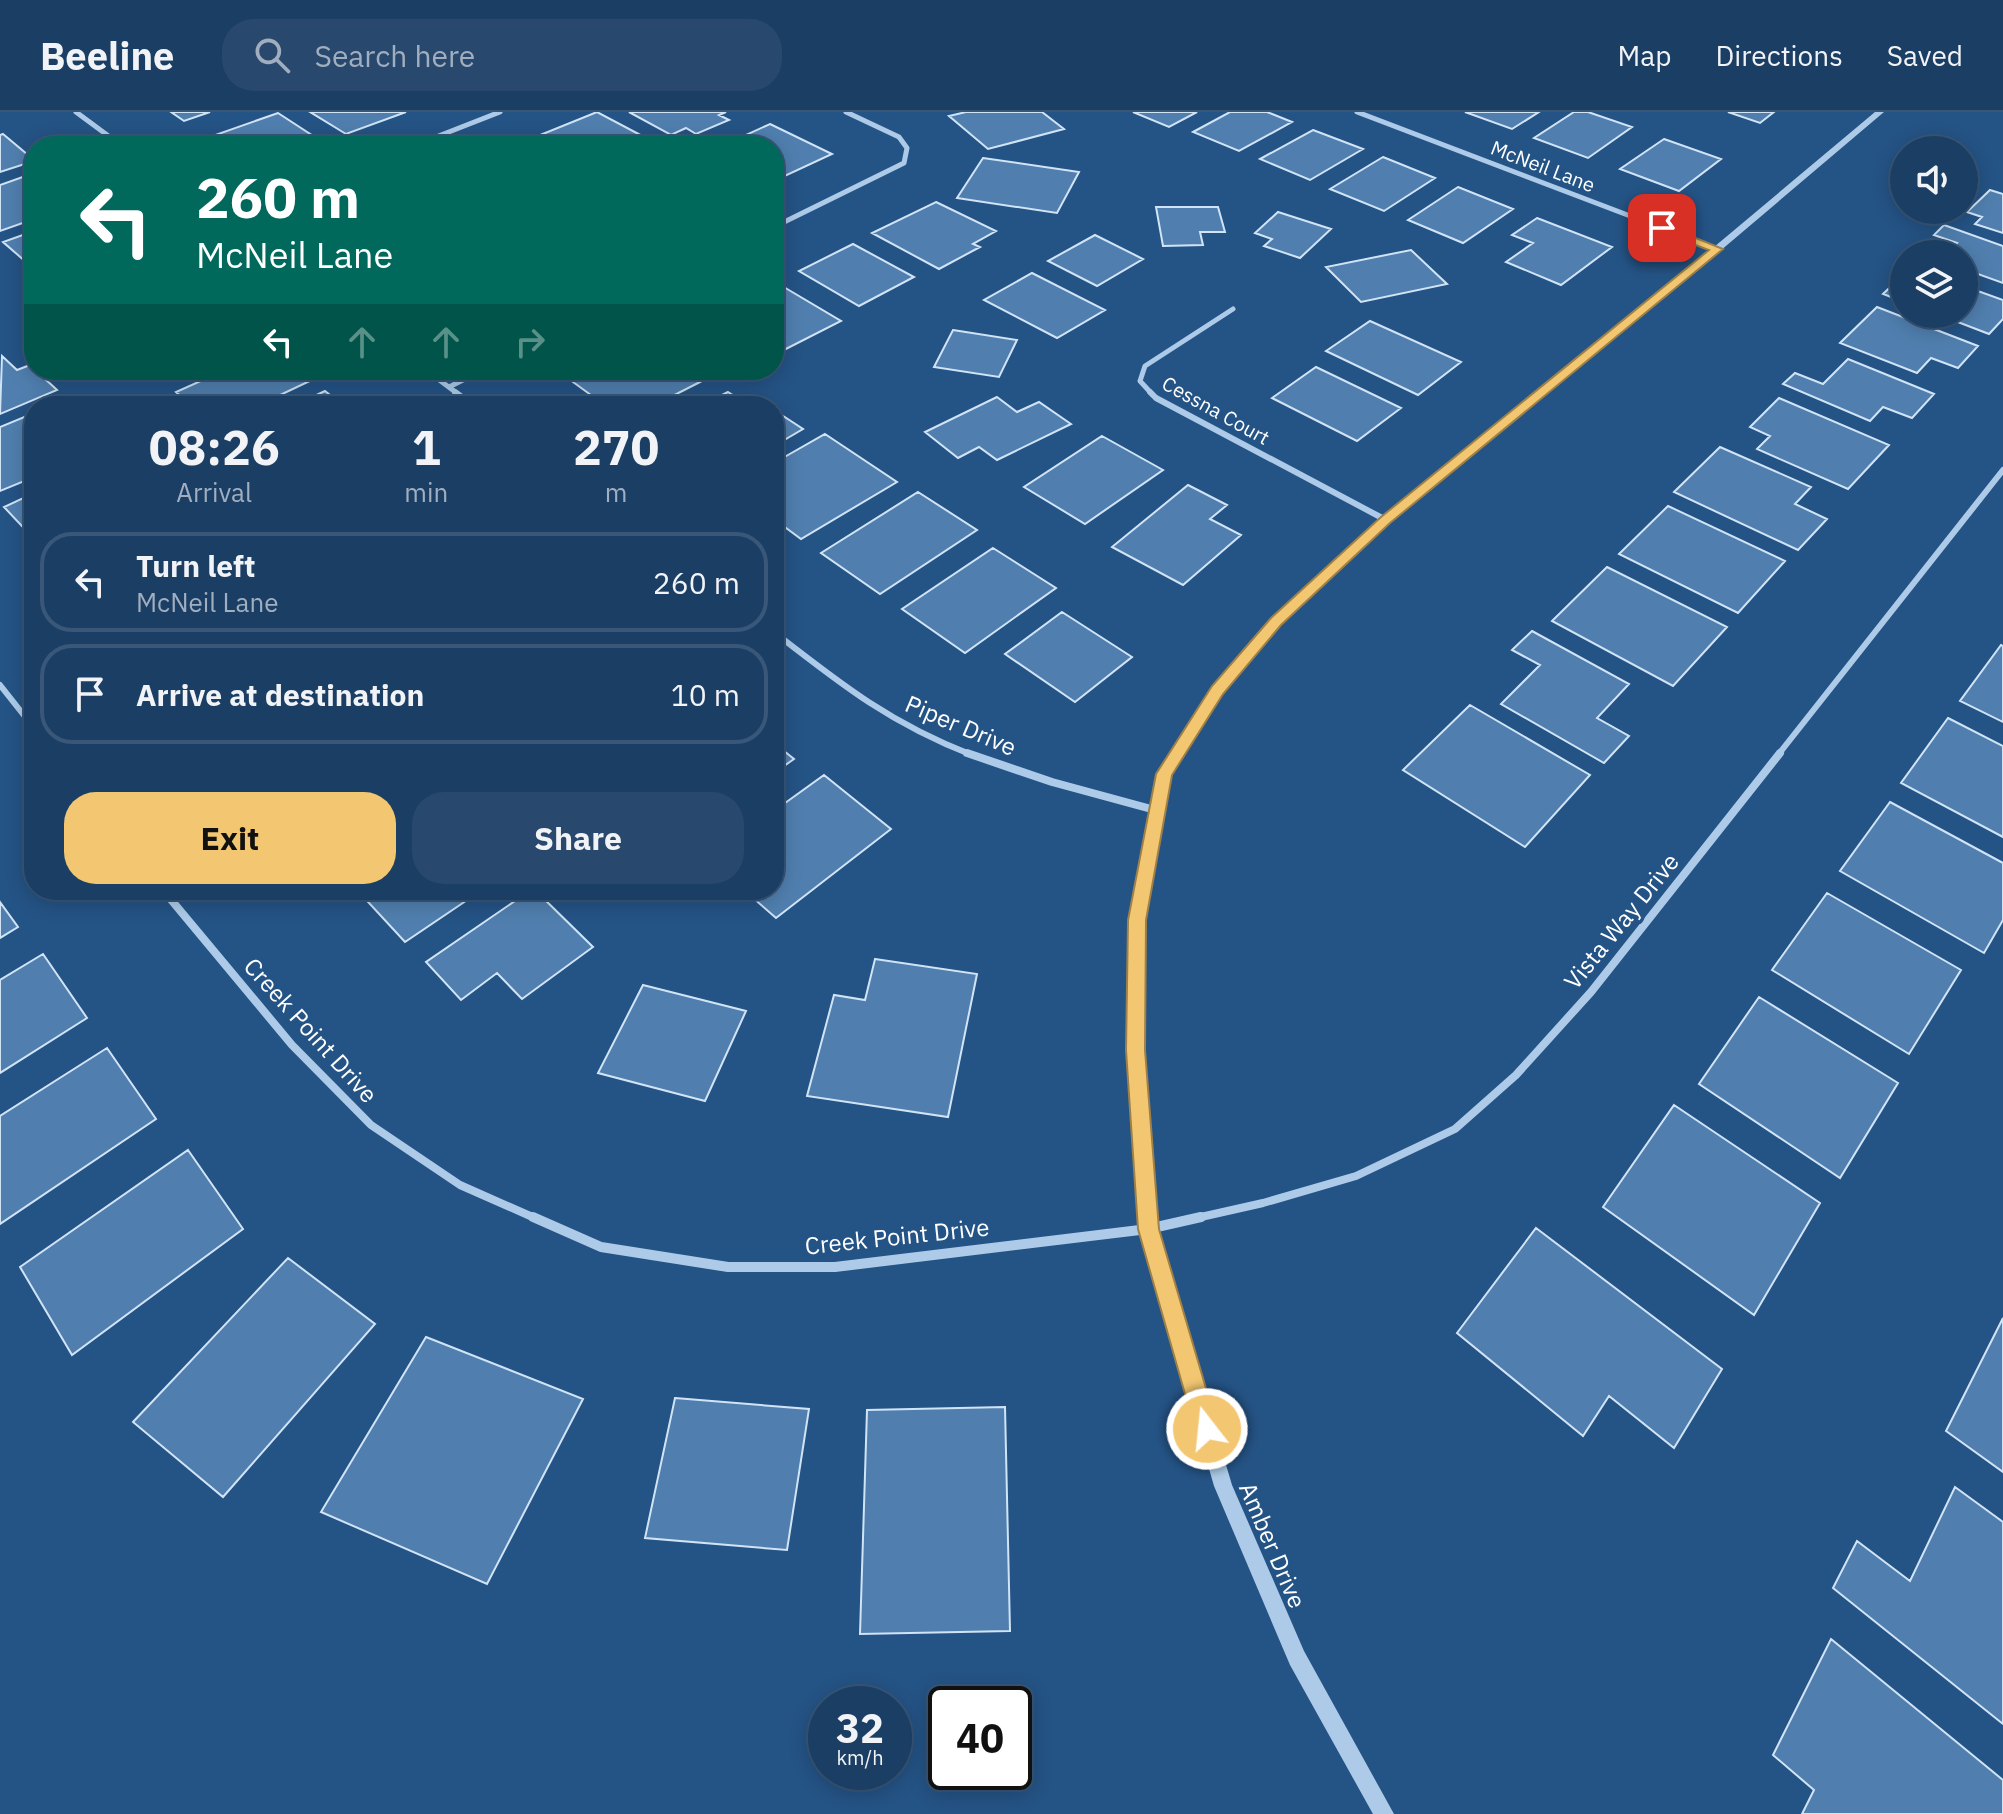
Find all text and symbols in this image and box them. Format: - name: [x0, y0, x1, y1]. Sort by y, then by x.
- search box: [222, 19, 782, 91]
- text: Beeline: [40, 31, 174, 80]
- icon: search: [250, 33, 294, 77]
- text: Search here: [314, 36, 475, 75]
- text: Map: [1617, 37, 1671, 74]
- text: Directions: [1715, 37, 1843, 74]
- text: Saved: [1887, 37, 1963, 74]
- street label: McNeil Lane: [1487, 134, 1599, 198]
- map controls: [1890, 136, 1978, 328]
- button: sound: [1890, 136, 1978, 224]
- text: 260 m: [196, 161, 360, 233]
- icon: left: [64, 168, 168, 272]
- pin: [1628, 194, 1696, 262]
- icon: arrive: [1640, 206, 1684, 250]
- text: McNeil Lane: [196, 231, 393, 278]
- button: layers: [1890, 240, 1978, 328]
- icon: left: [256, 320, 300, 364]
- icon: ahead: [340, 320, 384, 364]
- icon: ahead: [424, 320, 468, 364]
- icon: right: [508, 320, 552, 364]
- street label: Cessna Court: [1157, 369, 1275, 451]
- text: 08:26: [149, 416, 280, 478]
- text: 1: [412, 416, 441, 478]
- text: 270: [573, 416, 659, 478]
- text: Arrival: [176, 475, 252, 509]
- text: min: [404, 475, 448, 509]
- text: m: [605, 475, 627, 509]
- text: Turn left: [136, 546, 255, 585]
- icon: left: [68, 560, 112, 604]
- text: 260 m: [653, 563, 740, 602]
- text: McNeil Lane: [136, 585, 278, 619]
- icon: arrive: [68, 672, 112, 716]
- text: Arrive at destination: [136, 675, 424, 714]
- text: 10 m: [671, 675, 740, 714]
- street label: Piper Drive: [901, 687, 1021, 763]
- button: Exit: [64, 792, 396, 884]
- button: Share: [412, 792, 744, 884]
- street label: Vista Way Drive: [1556, 846, 1686, 996]
- street label: Creek Point Drive: [237, 950, 385, 1110]
- street label: Creek Point Drive: [803, 1210, 991, 1262]
- position arrow: [1165, 1387, 1249, 1471]
- street label: Amber Drive: [1232, 1477, 1314, 1613]
- speed limit sign: 40: [928, 1686, 1032, 1790]
- text: 32: [836, 1702, 884, 1754]
- text: km/h: [836, 1744, 884, 1771]

